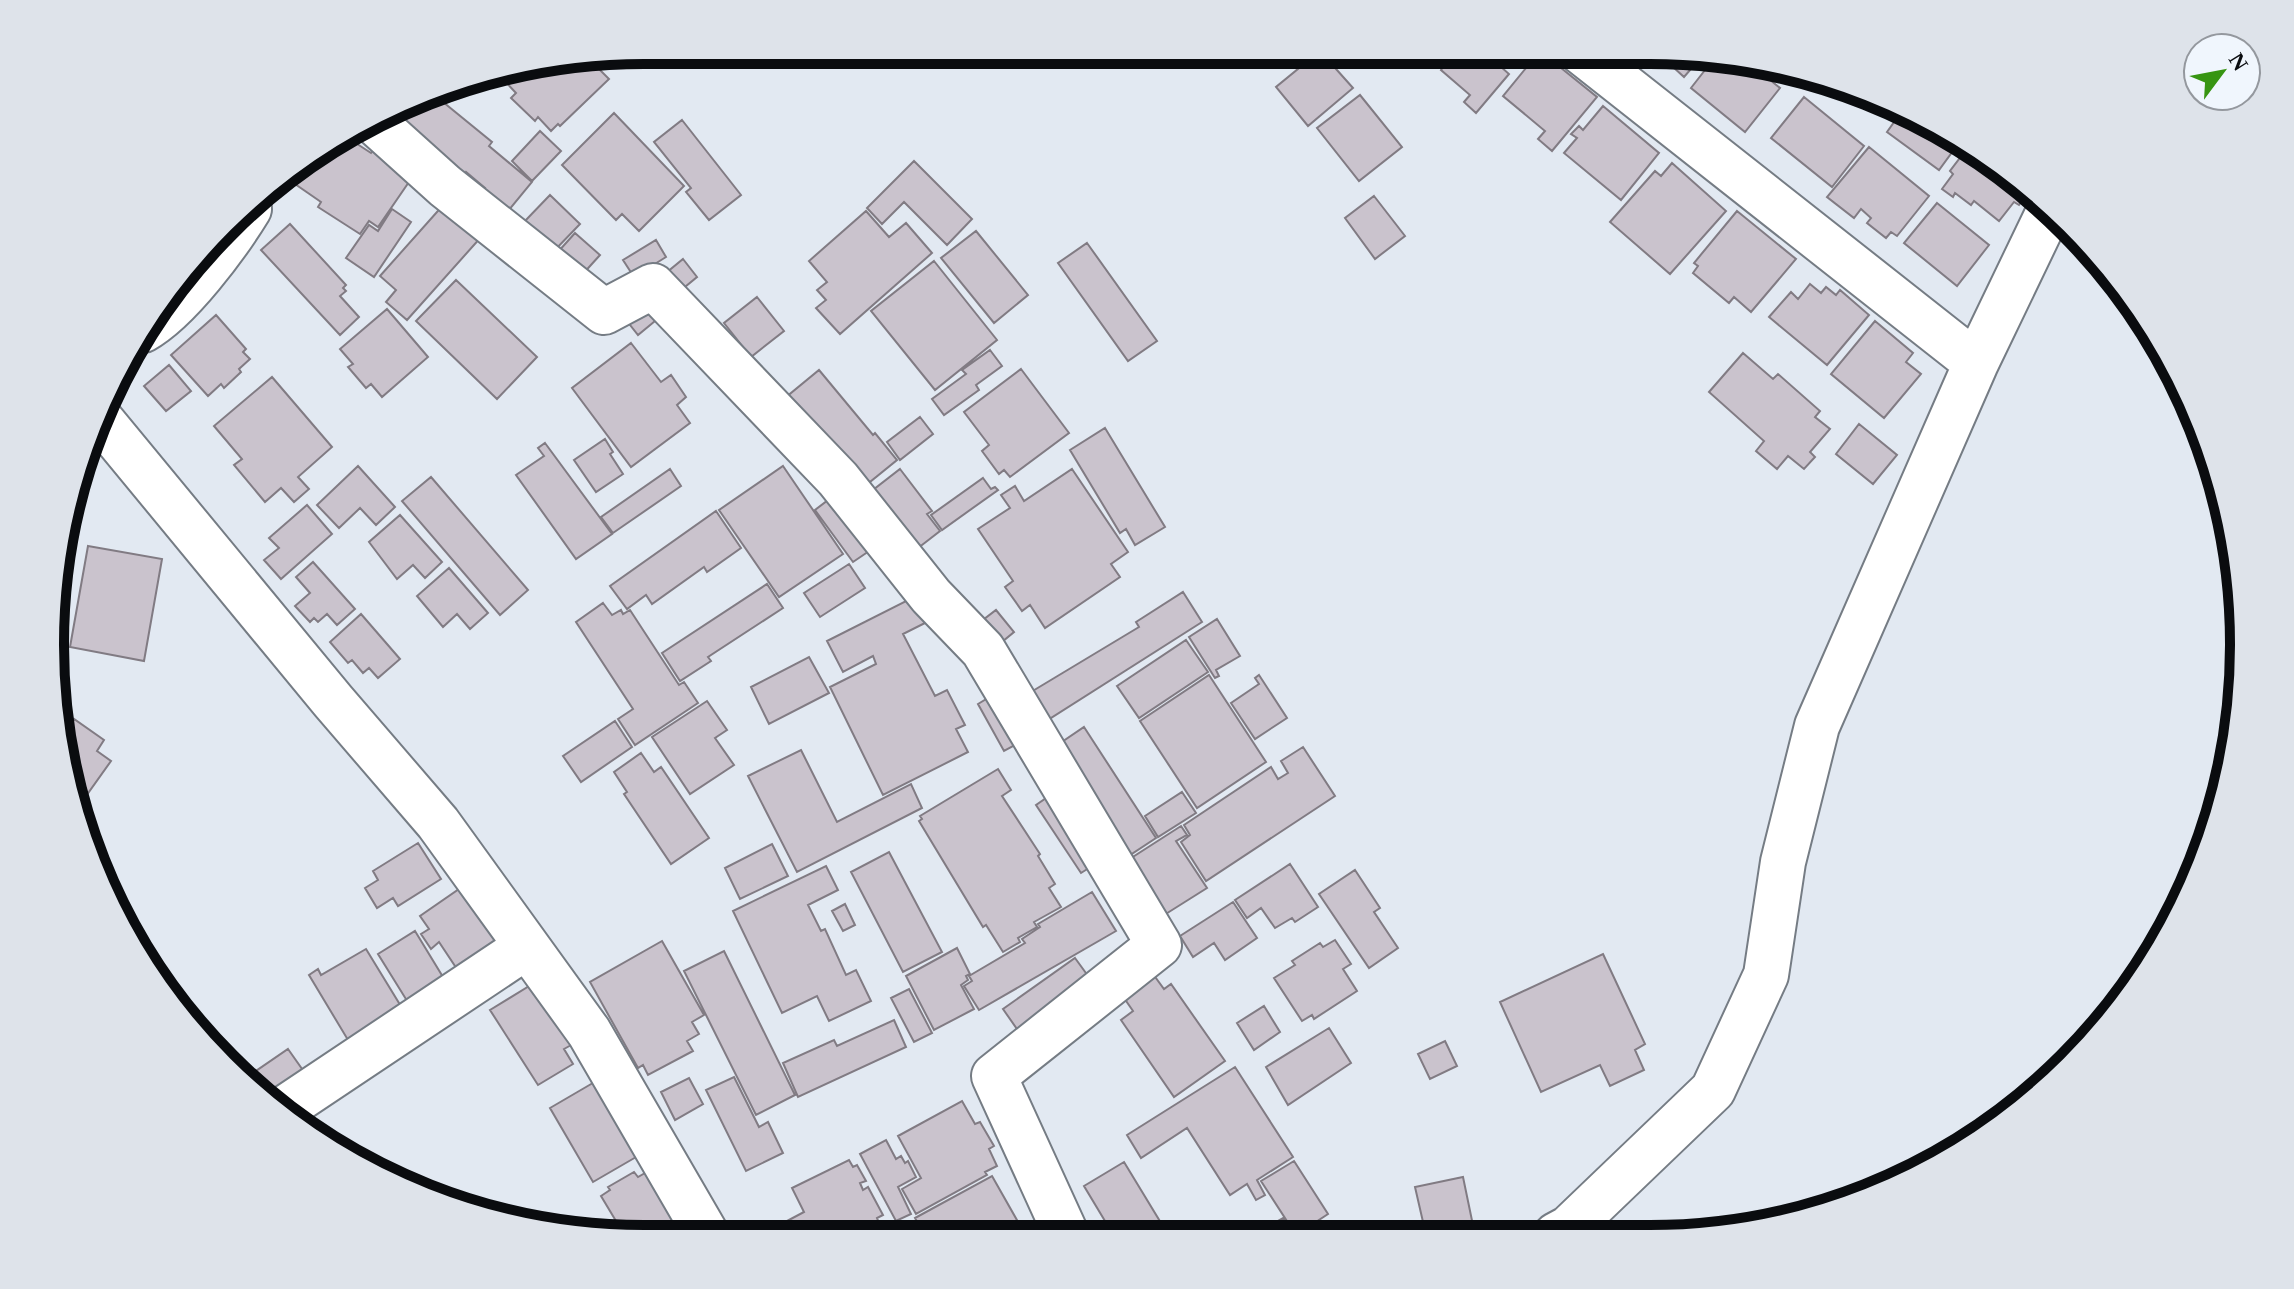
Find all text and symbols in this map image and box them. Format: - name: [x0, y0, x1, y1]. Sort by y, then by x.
- north arrow: [2182, 32, 2262, 112]
- text: N: [2224, 48, 2253, 75]

